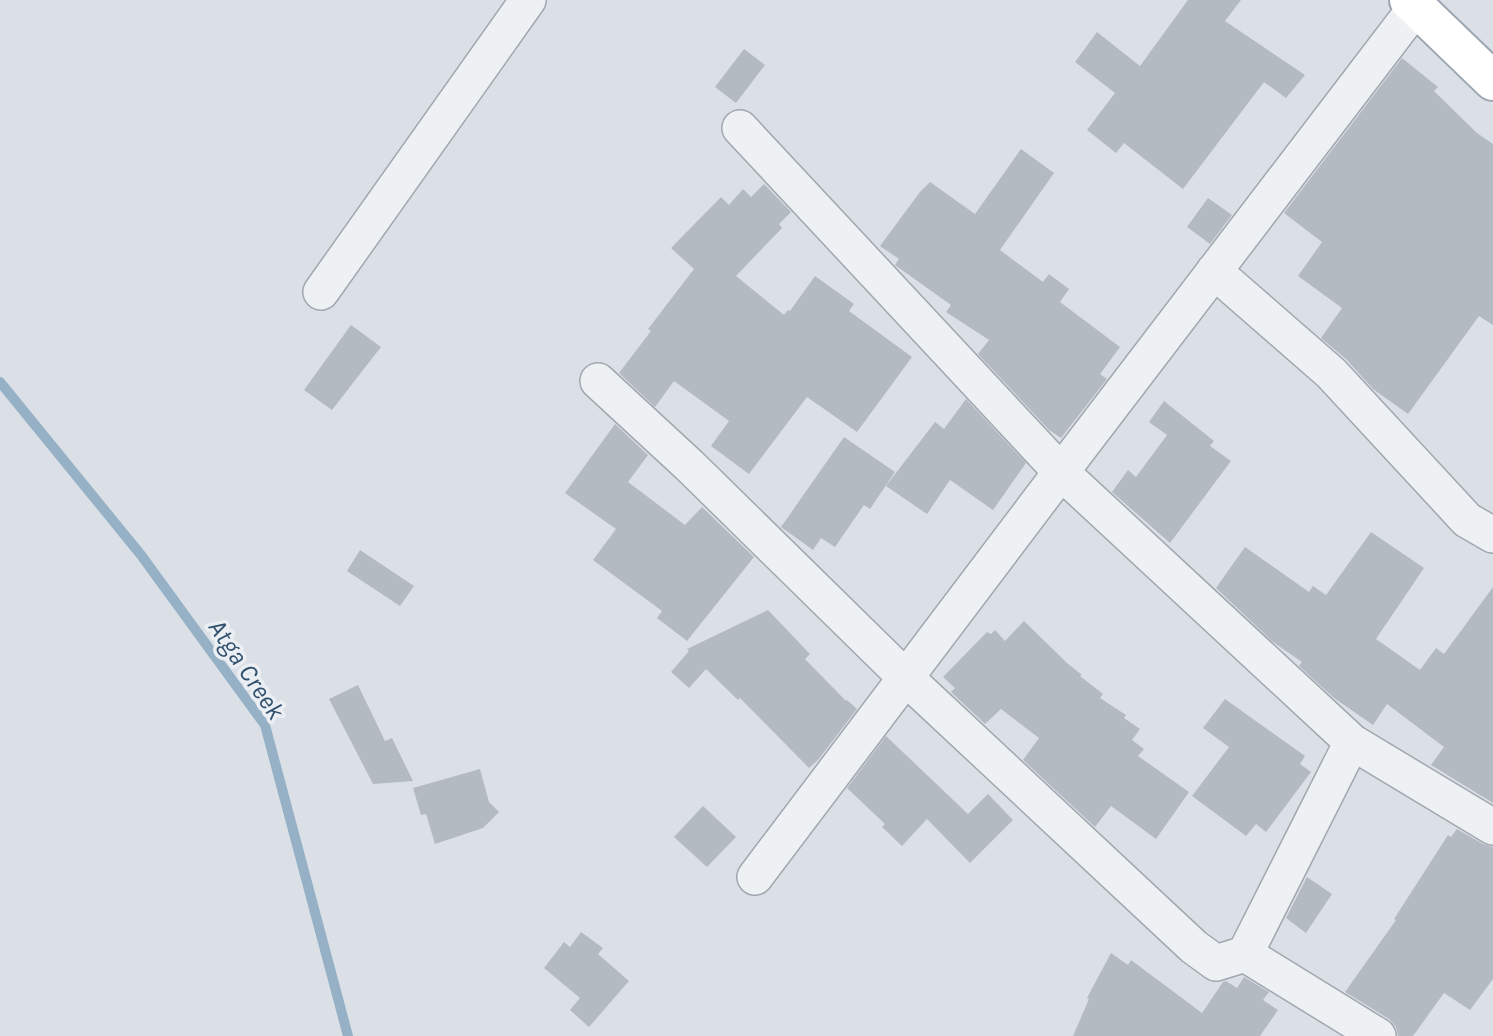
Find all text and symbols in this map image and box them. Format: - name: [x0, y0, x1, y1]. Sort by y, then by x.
- water label: Atga Creek: [202, 613, 292, 726]

